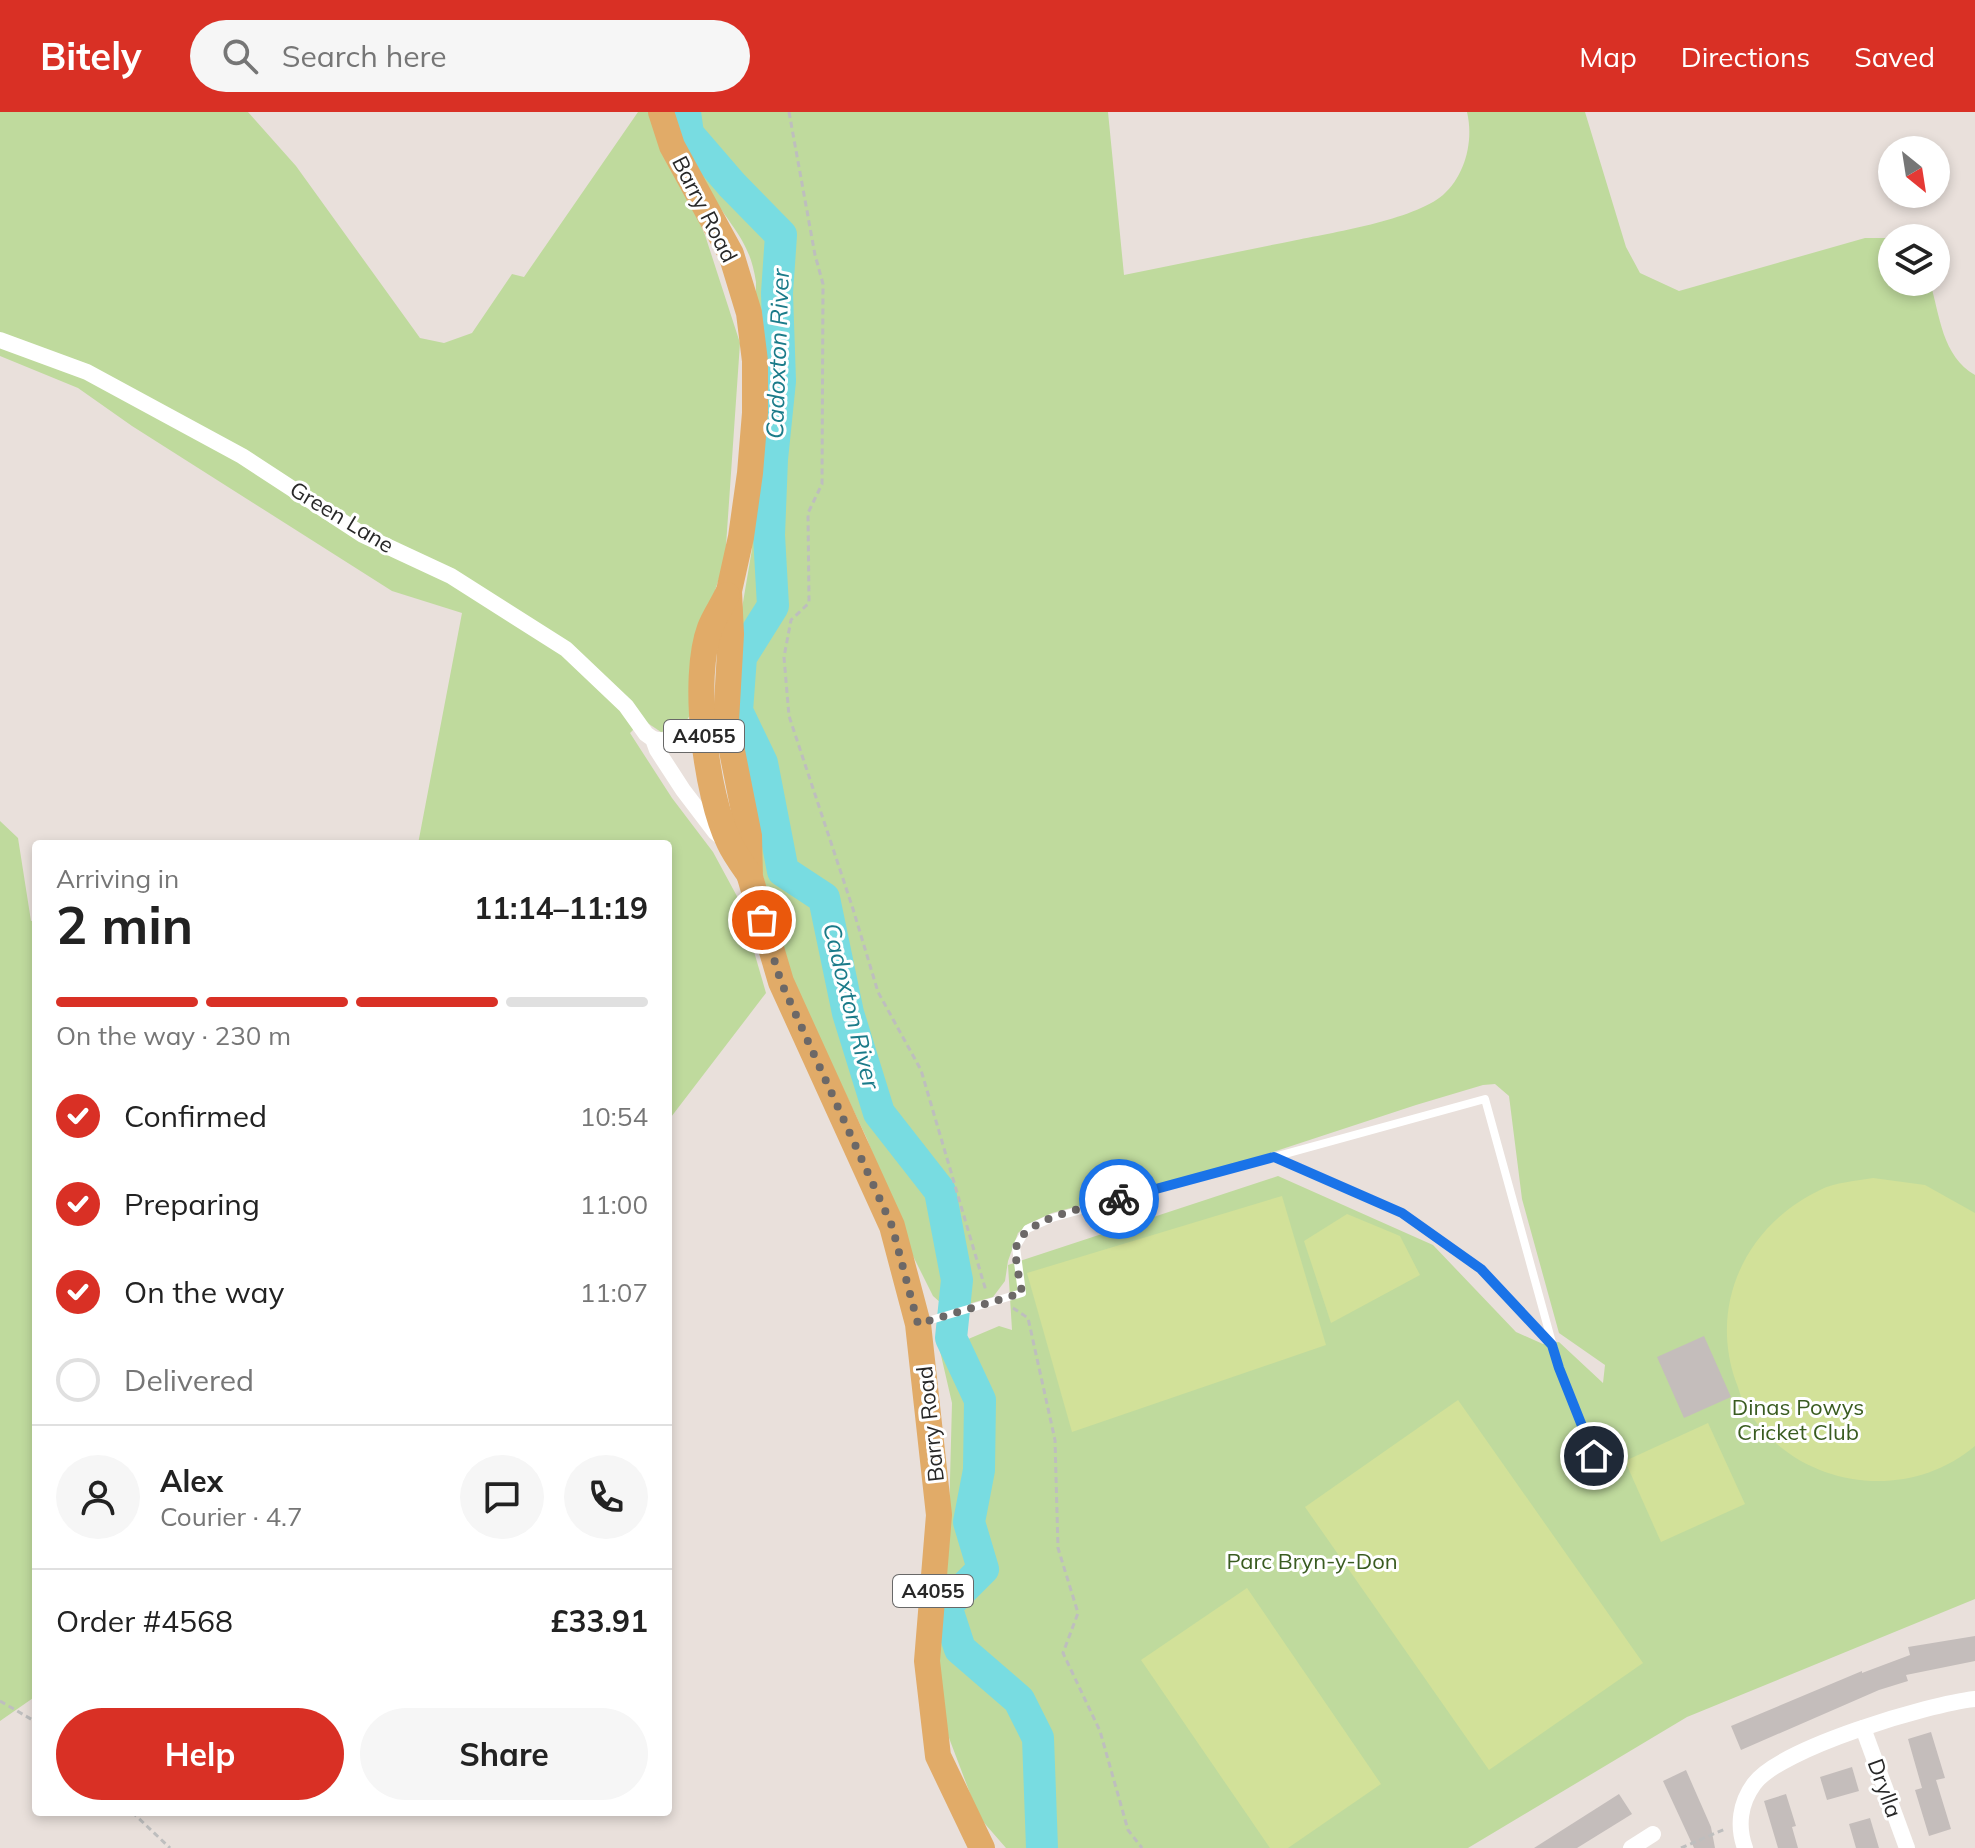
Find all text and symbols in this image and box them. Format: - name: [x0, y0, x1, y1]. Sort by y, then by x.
- search box: [190, 20, 750, 92]
- text: Bitely: [40, 32, 142, 80]
- icon: search: [218, 34, 262, 78]
- text: Search here: [282, 37, 447, 75]
- text: Map: [1579, 39, 1637, 74]
- text: Directions: [1681, 39, 1810, 74]
- text: Saved: [1854, 39, 1935, 74]
- north arrow: [1878, 136, 1950, 208]
- map controls: [1878, 136, 1950, 296]
- street label: Barry Road: [666, 151, 744, 267]
- button: layers: [1878, 224, 1950, 296]
- water label: Cadoxton River: [759, 267, 795, 439]
- street label: Green Lane: [285, 475, 399, 559]
- road number: A4055: [664, 720, 744, 752]
- text: Arriving in: [56, 862, 179, 895]
- pin: [728, 886, 796, 954]
- text: 11:14–11:19: [474, 889, 648, 927]
- text: 2 min: [56, 892, 193, 957]
- icon: bag: [740, 898, 784, 942]
- water label: Cadoxton River: [817, 920, 887, 1093]
- text: On the way · 230 m: [56, 1019, 291, 1052]
- icon: check: [56, 1094, 100, 1138]
- text: Confirmed: [124, 1097, 267, 1135]
- text: 10:54: [580, 1100, 648, 1133]
- courier: [1079, 1159, 1159, 1239]
- icon: bike: [1097, 1177, 1141, 1221]
- icon: check: [56, 1182, 100, 1226]
- text: Preparing: [124, 1185, 260, 1223]
- text: 11:00: [580, 1188, 648, 1221]
- icon: check: [56, 1270, 100, 1314]
- text: On the way: [124, 1273, 284, 1311]
- text: 11:07: [580, 1276, 648, 1309]
- text: Delivered: [124, 1361, 254, 1399]
- street label: Barry Road: [910, 1365, 950, 1483]
- park label: Dinas Powys Cricket Club: [1732, 1393, 1864, 1446]
- pin: [1560, 1422, 1628, 1490]
- icon: home: [1572, 1434, 1616, 1478]
- button: person: [56, 1455, 140, 1539]
- button: chat: [460, 1455, 544, 1539]
- button: phone: [564, 1455, 648, 1539]
- text: Alex: [160, 1462, 223, 1500]
- text: Courier · 4.7: [160, 1500, 303, 1533]
- park label: Parc Bryn-y-Don: [1226, 1547, 1398, 1575]
- road number: A4055: [893, 1575, 973, 1607]
- text: Order #4568: [56, 1602, 233, 1640]
- text: £33.91: [551, 1602, 648, 1640]
- button: Help: [56, 1708, 344, 1800]
- button: Share: [360, 1708, 648, 1800]
- street label: Drylla: [1862, 1755, 1908, 1821]

